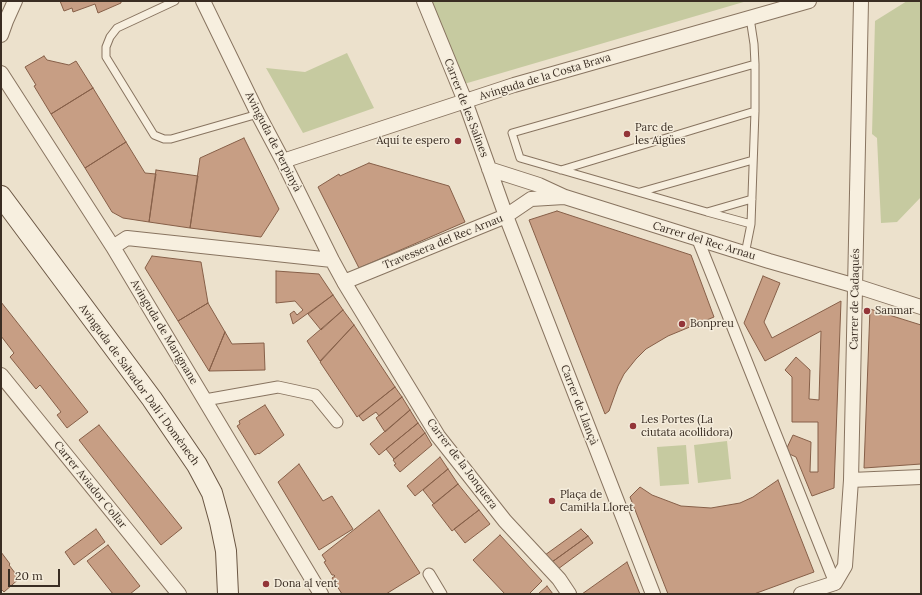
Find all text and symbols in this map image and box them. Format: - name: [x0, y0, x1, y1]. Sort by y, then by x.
- street label: Avinguda de la Costa Brava: [478, 51, 612, 103]
- street label: Carrer de les Salines: [441, 57, 491, 159]
- street label: Avinguda de Perpinyà: [242, 90, 304, 194]
- place label: Parc de les Aigües: [635, 121, 686, 147]
- marker: Parc de les Aigües: [622, 129, 632, 139]
- place label: Aquí te espero: [376, 134, 450, 148]
- marker: Aquí te espero: [453, 136, 463, 146]
- street label: Travessera del Rec Arnau: [381, 212, 505, 272]
- street label: Carrer del Rec Arnau: [651, 219, 757, 263]
- street label: Carrer de Cadaqués: [848, 248, 862, 350]
- street label: Avinguda de Marignane: [127, 277, 201, 387]
- street label: Avinguda de Salvador Dalí i Domènech: [76, 302, 202, 468]
- place label: Sanmar: [875, 304, 914, 318]
- marker: Sanmar: [862, 306, 872, 316]
- place label: Bonpreu: [690, 317, 734, 331]
- marker: Bonpreu: [677, 319, 687, 329]
- street label: Carrer de Llançà: [558, 363, 600, 447]
- place label: Les Portes (La ciutata acollidora): [641, 413, 733, 439]
- street label: Carrer de la Jonquera: [424, 416, 500, 512]
- marker: Les Portes (La ciutata acollidora): [628, 421, 638, 431]
- street label: Carrer Aviador Collar: [51, 439, 129, 531]
- place label: Plaça de Camil·la Lloret: [560, 488, 633, 514]
- marker: Plaça de Camil·la Lloret: [547, 496, 557, 506]
- scale bar: [10, 561, 62, 587]
- text: 20 m: [15, 568, 43, 583]
- place label: Dona al vent: [274, 577, 338, 591]
- marker: Dona al vent: [261, 579, 271, 589]

